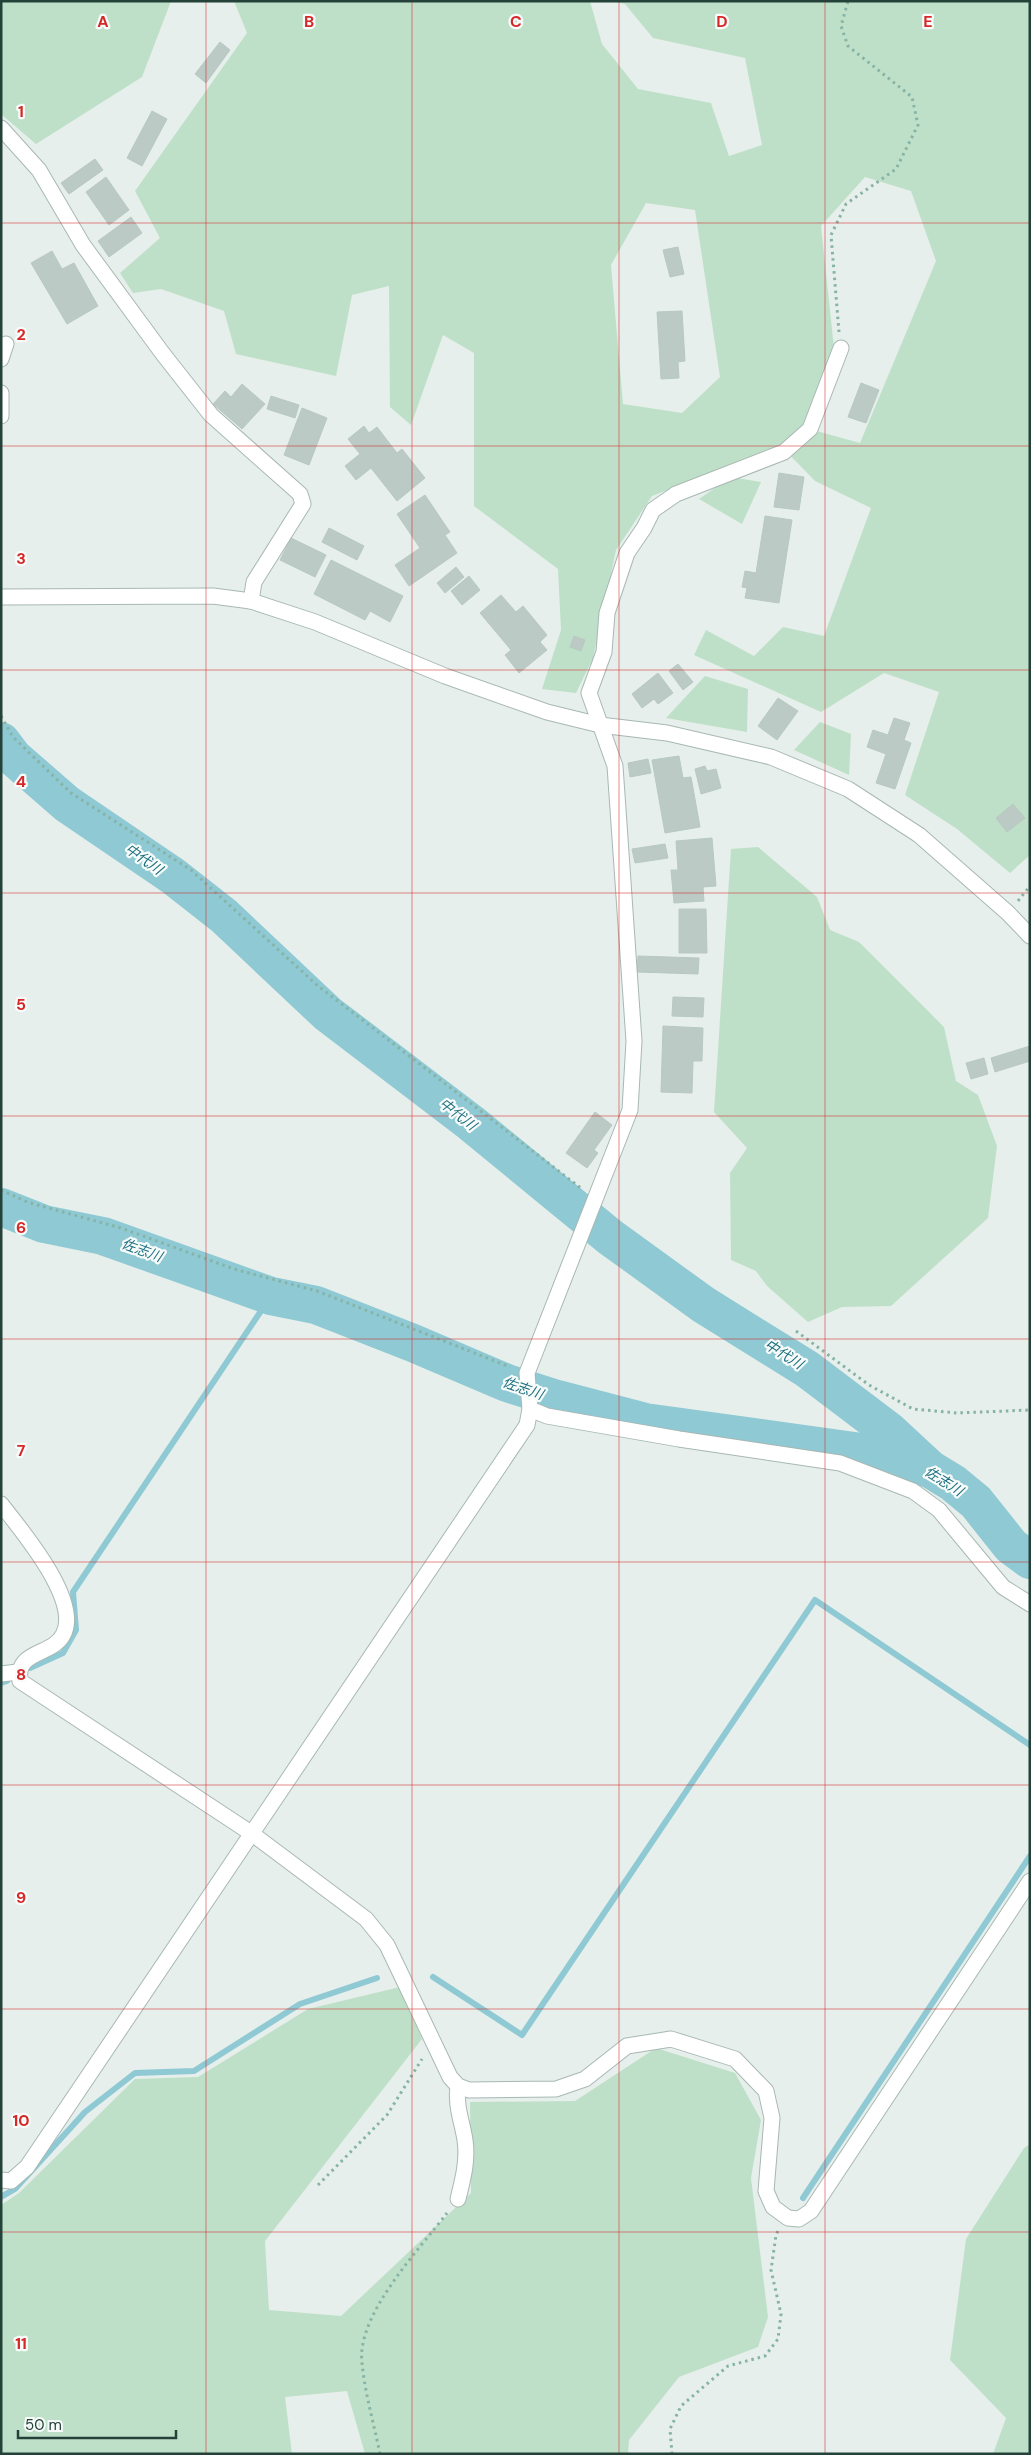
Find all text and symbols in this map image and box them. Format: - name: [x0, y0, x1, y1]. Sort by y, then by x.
- text: A: [97, 11, 109, 32]
- text: B: [304, 11, 314, 32]
- text: C: [510, 11, 522, 32]
- text: D: [716, 11, 728, 32]
- text: E: [923, 11, 933, 32]
- text: 1: [18, 101, 24, 122]
- text: 2: [16, 324, 26, 345]
- text: 3: [16, 548, 26, 569]
- text: 4: [16, 771, 26, 792]
- water label: 中代川: [122, 840, 168, 880]
- text: 5: [16, 994, 26, 1015]
- water label: 中代川: [436, 1094, 482, 1135]
- text: 6: [16, 1217, 26, 1238]
- water label: 佐志川: [119, 1234, 167, 1266]
- water label: 中代川: [761, 1335, 808, 1374]
- water label: 佐志川: [500, 1373, 548, 1404]
- text: 7: [17, 1440, 26, 1461]
- water label: 佐志川: [921, 1462, 968, 1501]
- text: 8: [16, 1664, 26, 1685]
- text: 9: [16, 1887, 26, 1908]
- text: 10: [12, 2110, 30, 2131]
- text: 11: [15, 2333, 27, 2354]
- scale bar: [18, 2408, 175, 2440]
- text: 50 m: [25, 2415, 62, 2435]

